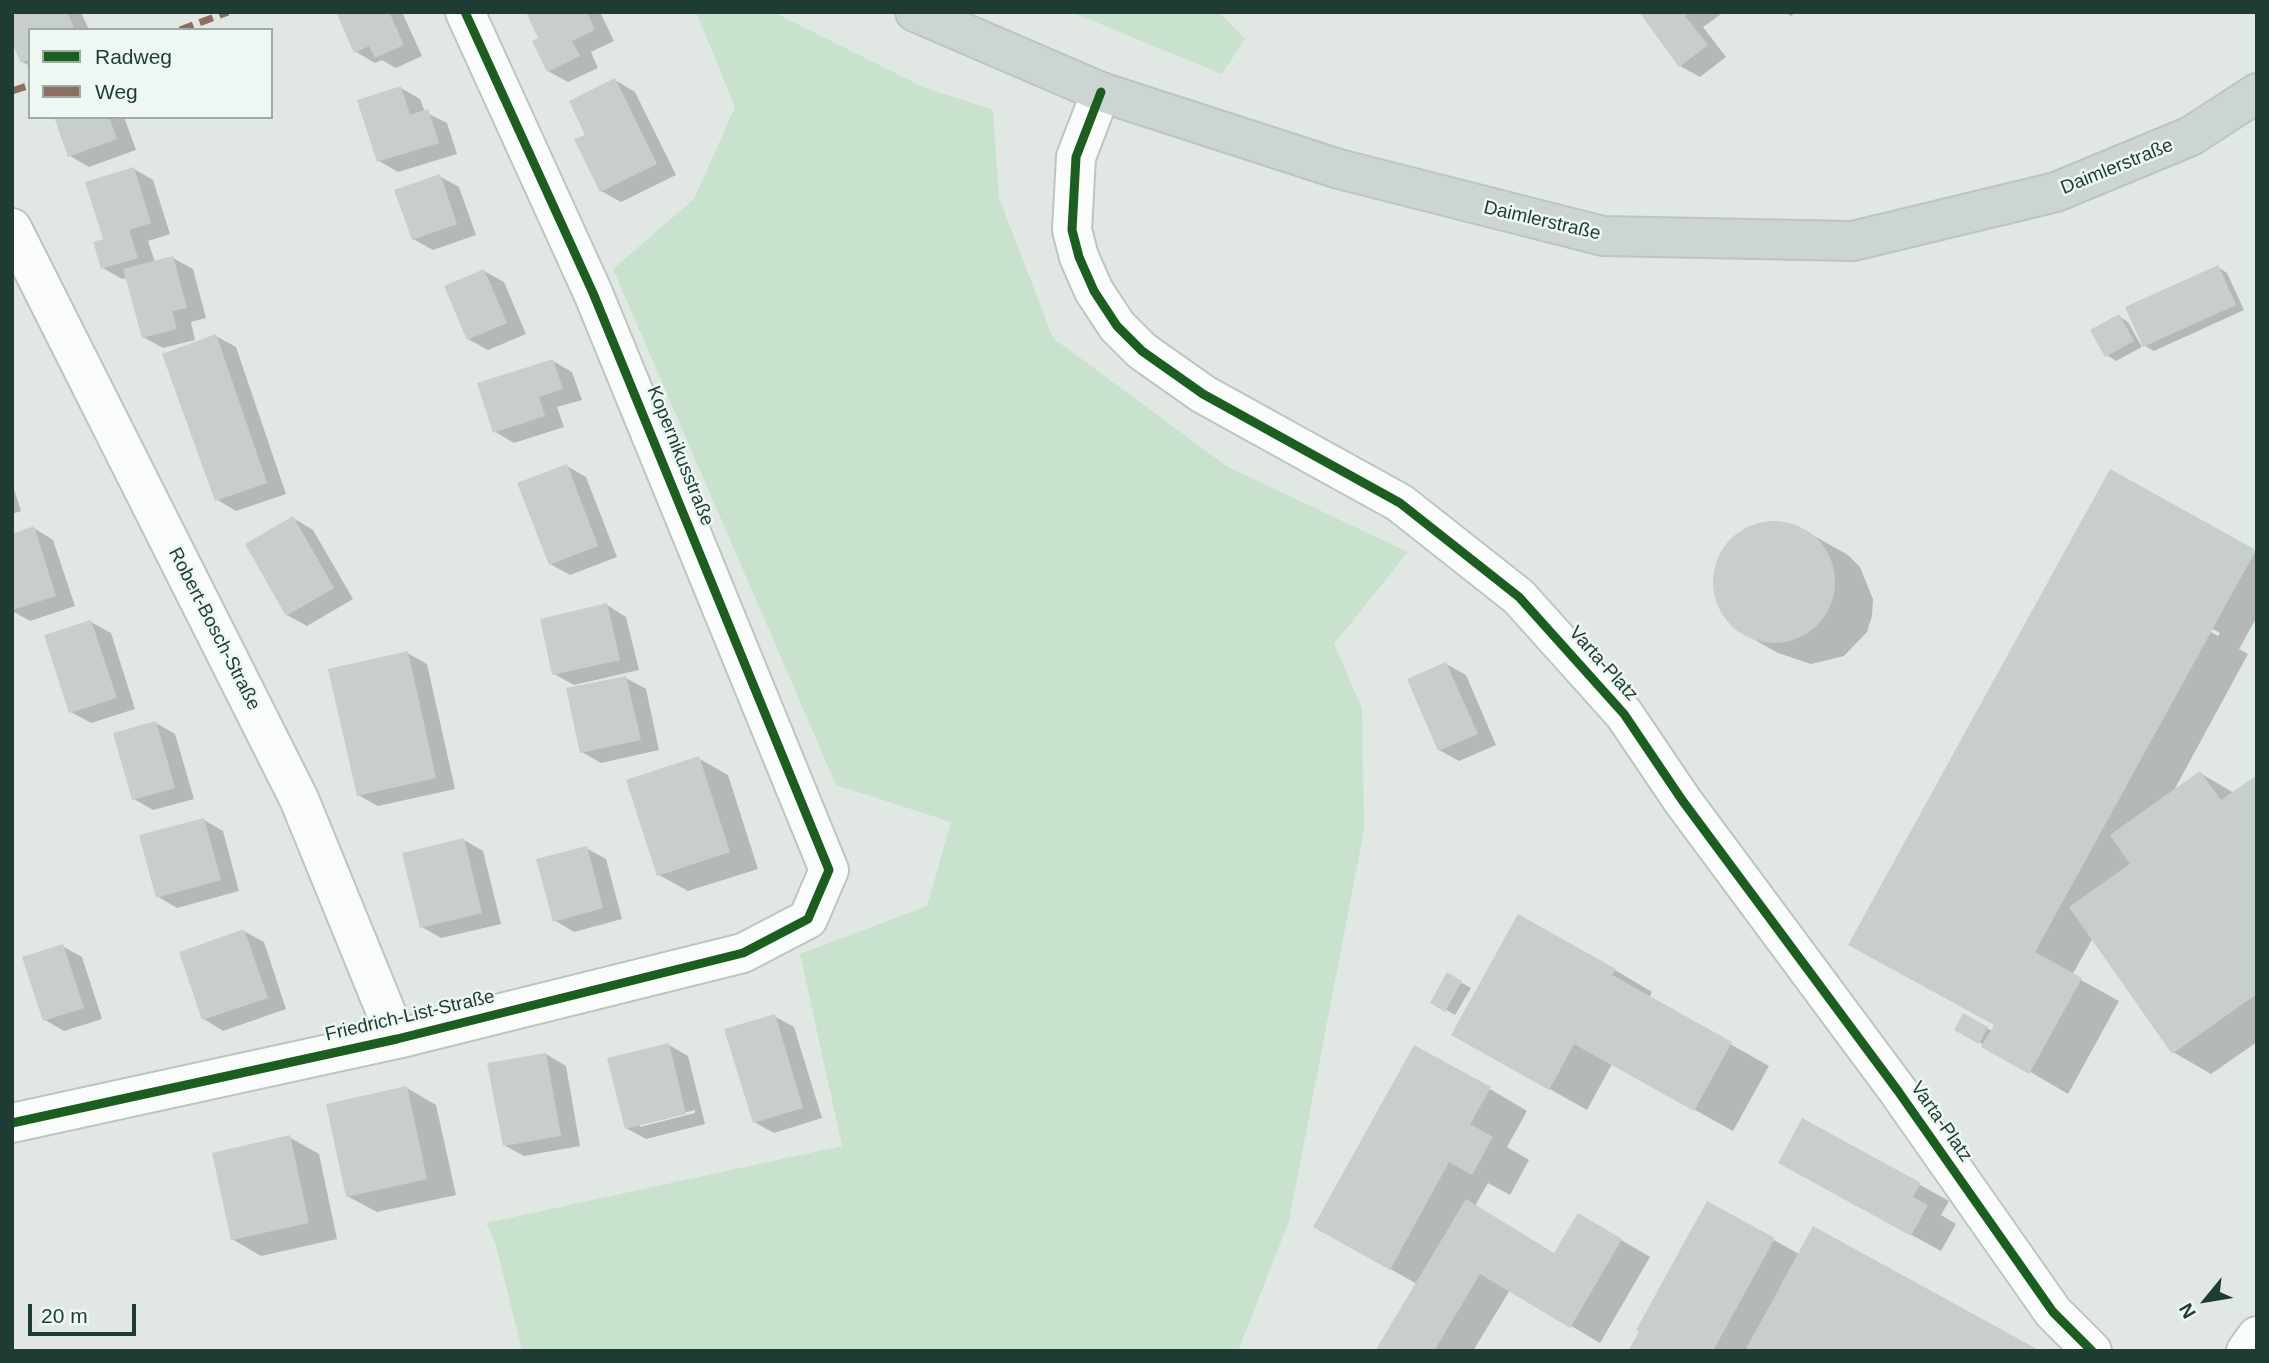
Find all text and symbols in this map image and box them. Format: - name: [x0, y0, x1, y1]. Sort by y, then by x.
- legend: [28, 28, 273, 119]
- text: Radweg: [95, 45, 172, 68]
- text: Weg: [95, 80, 138, 103]
- street label: Daimlerstraße: [2057, 134, 2177, 200]
- street label: Daimlerstraße: [1481, 196, 1603, 246]
- street label: Kopernikusstraße: [642, 383, 718, 529]
- street label: Robert-Bosch-Straße: [163, 544, 265, 714]
- street label: Varta-Platz: [1564, 622, 1642, 706]
- street label: Friedrich-List-Straße: [323, 985, 497, 1047]
- street label: Varta-Platz: [1905, 1078, 1977, 1166]
- north arrow: [2171, 1265, 2241, 1335]
- scale bar: [32, 1290, 140, 1334]
- text: N: [2175, 1300, 2200, 1322]
- text: 20 m: [41, 1304, 88, 1327]

